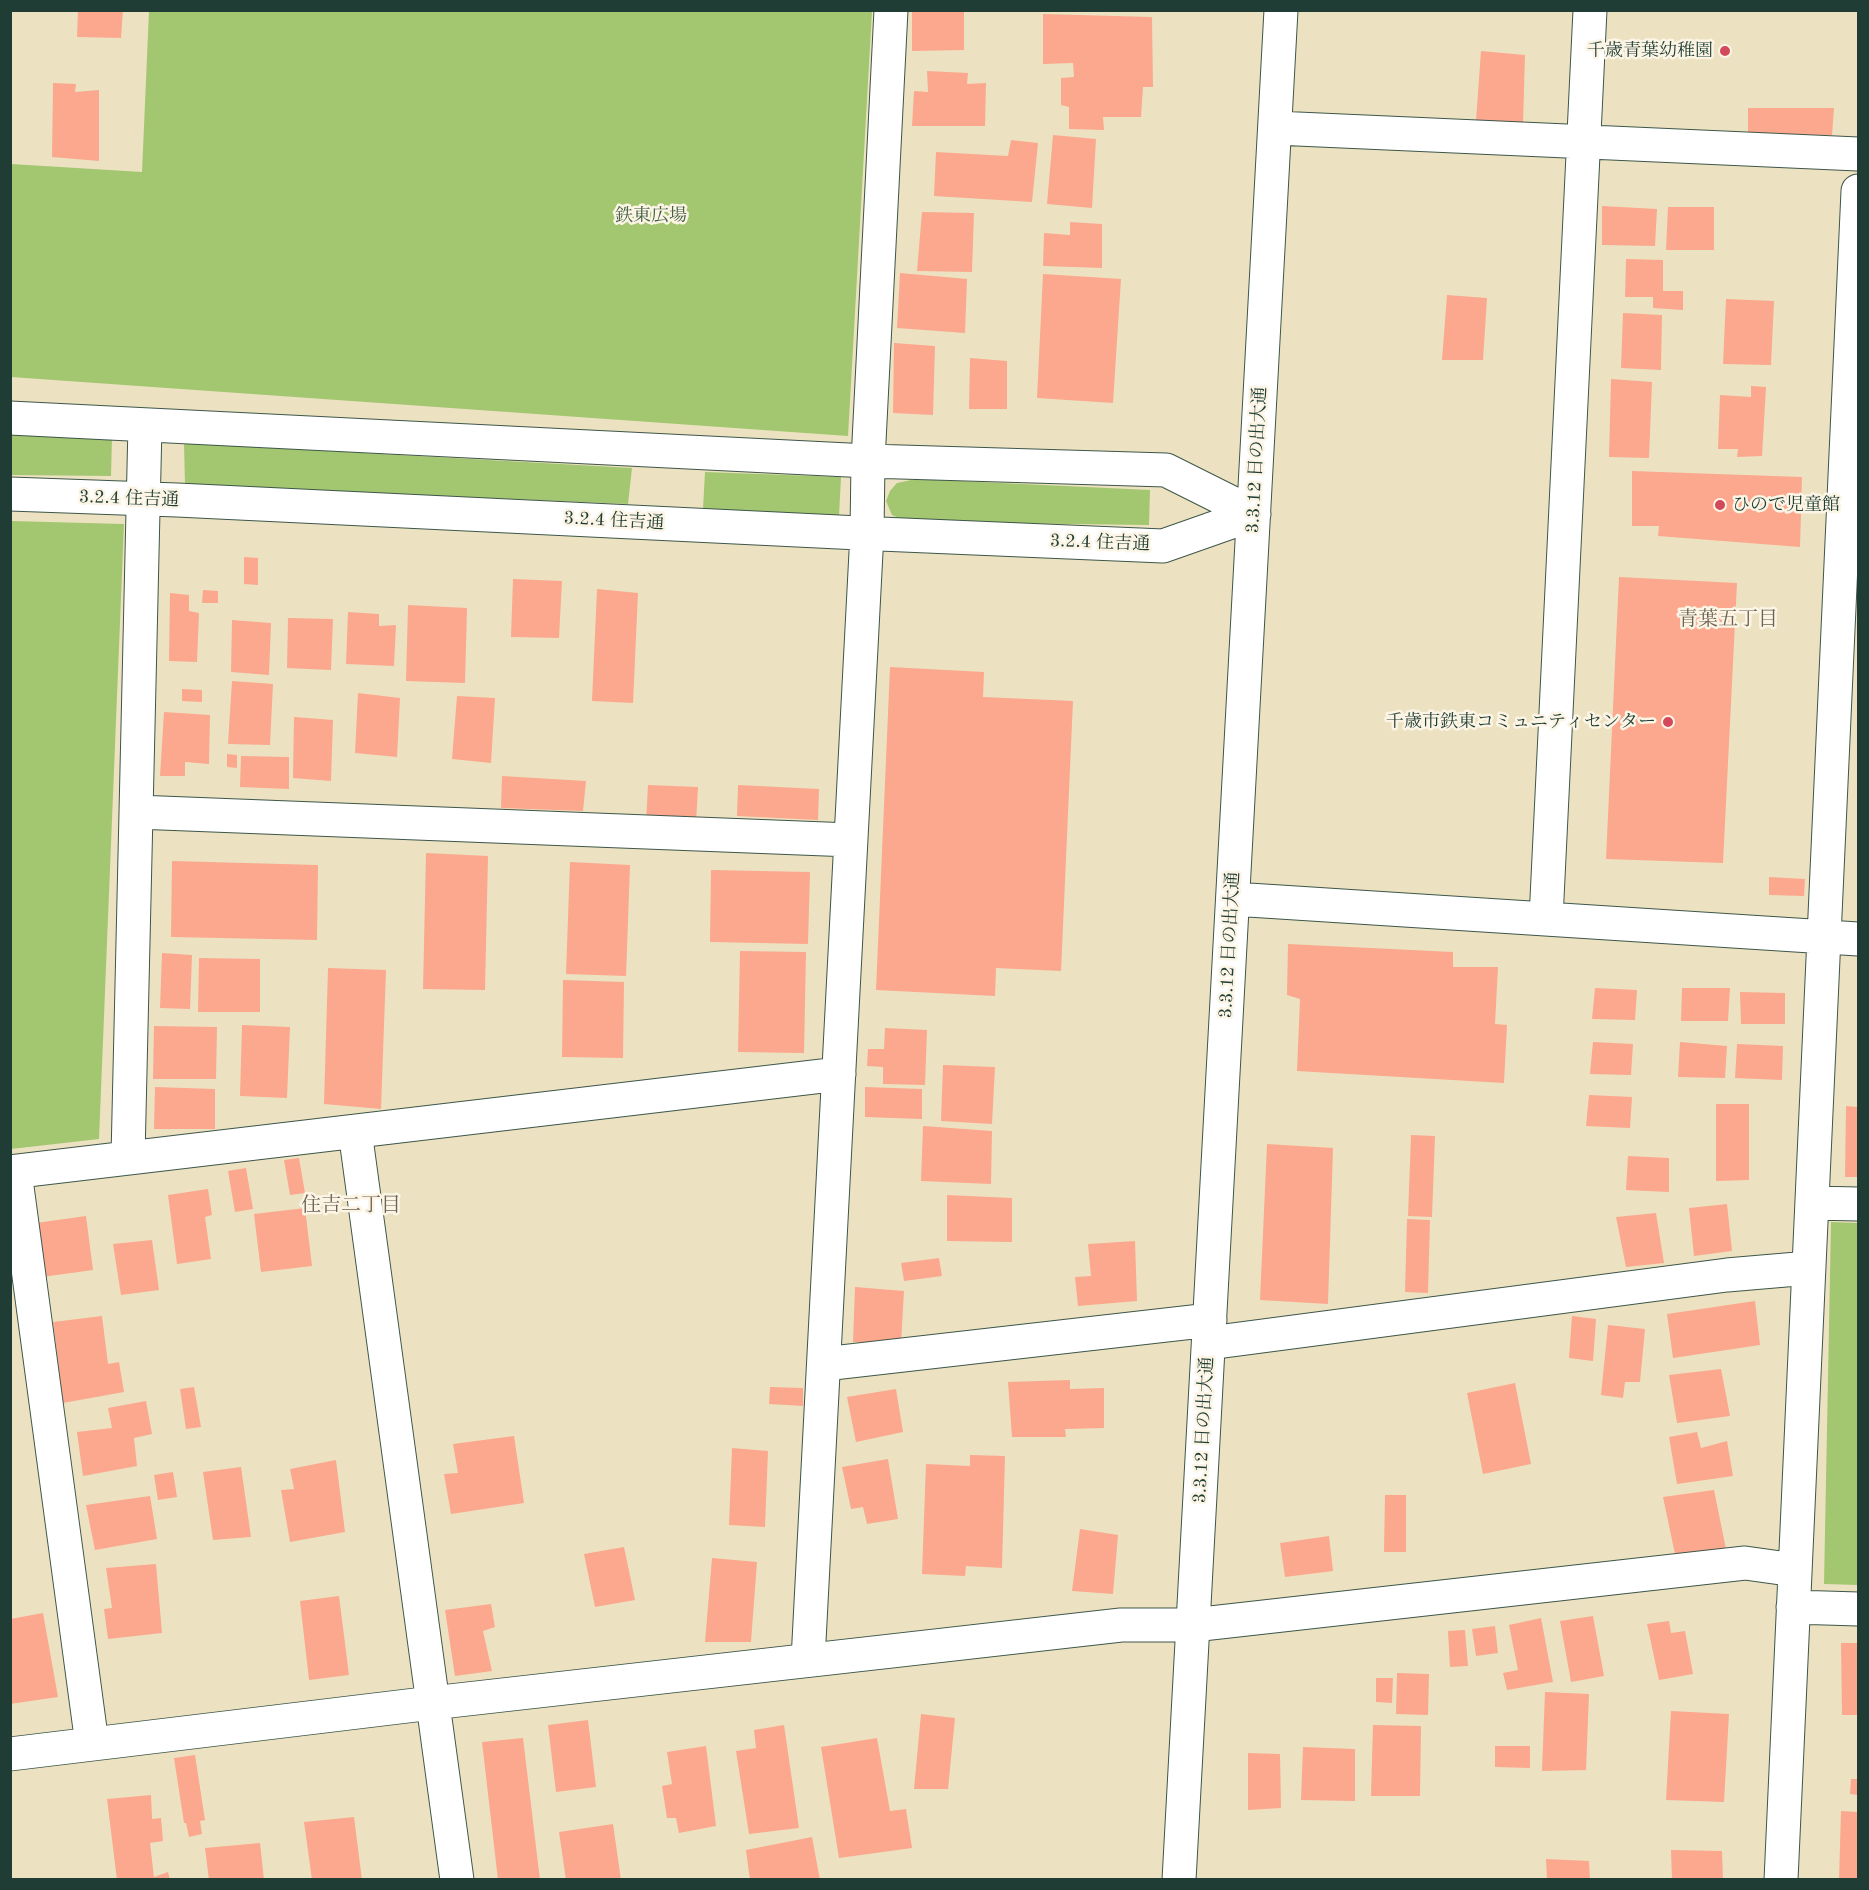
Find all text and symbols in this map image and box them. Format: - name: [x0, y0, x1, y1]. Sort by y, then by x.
- place label: 千歳青葉幼稚園: [1587, 40, 1713, 62]
- marker: 千歳青葉幼稚園: [1718, 44, 1732, 58]
- park label: 鉄東広場: [615, 205, 687, 227]
- street label: 3.3.12 日の出大通: [1242, 386, 1272, 534]
- street label: 3.2.4 住吉通: [78, 486, 180, 512]
- place label: ひので児童館: [1732, 494, 1840, 516]
- marker: ひので児童館: [1713, 498, 1727, 512]
- street label: 3.2.4 住吉通: [563, 508, 665, 534]
- street label: 3.2.4 住吉通: [1049, 530, 1151, 556]
- district label: 青葉五丁目: [1678, 608, 1778, 632]
- place label: 千歳市鉄東コミュニティセンター: [1386, 711, 1656, 733]
- marker: 千歳市鉄東コミュニティセンター: [1661, 715, 1675, 729]
- street label: 3.3.12 日の出大通: [1215, 871, 1245, 1019]
- district label: 住吉二丁目: [301, 1194, 401, 1218]
- street label: 3.3.12 日の出大通: [1189, 1356, 1219, 1504]

